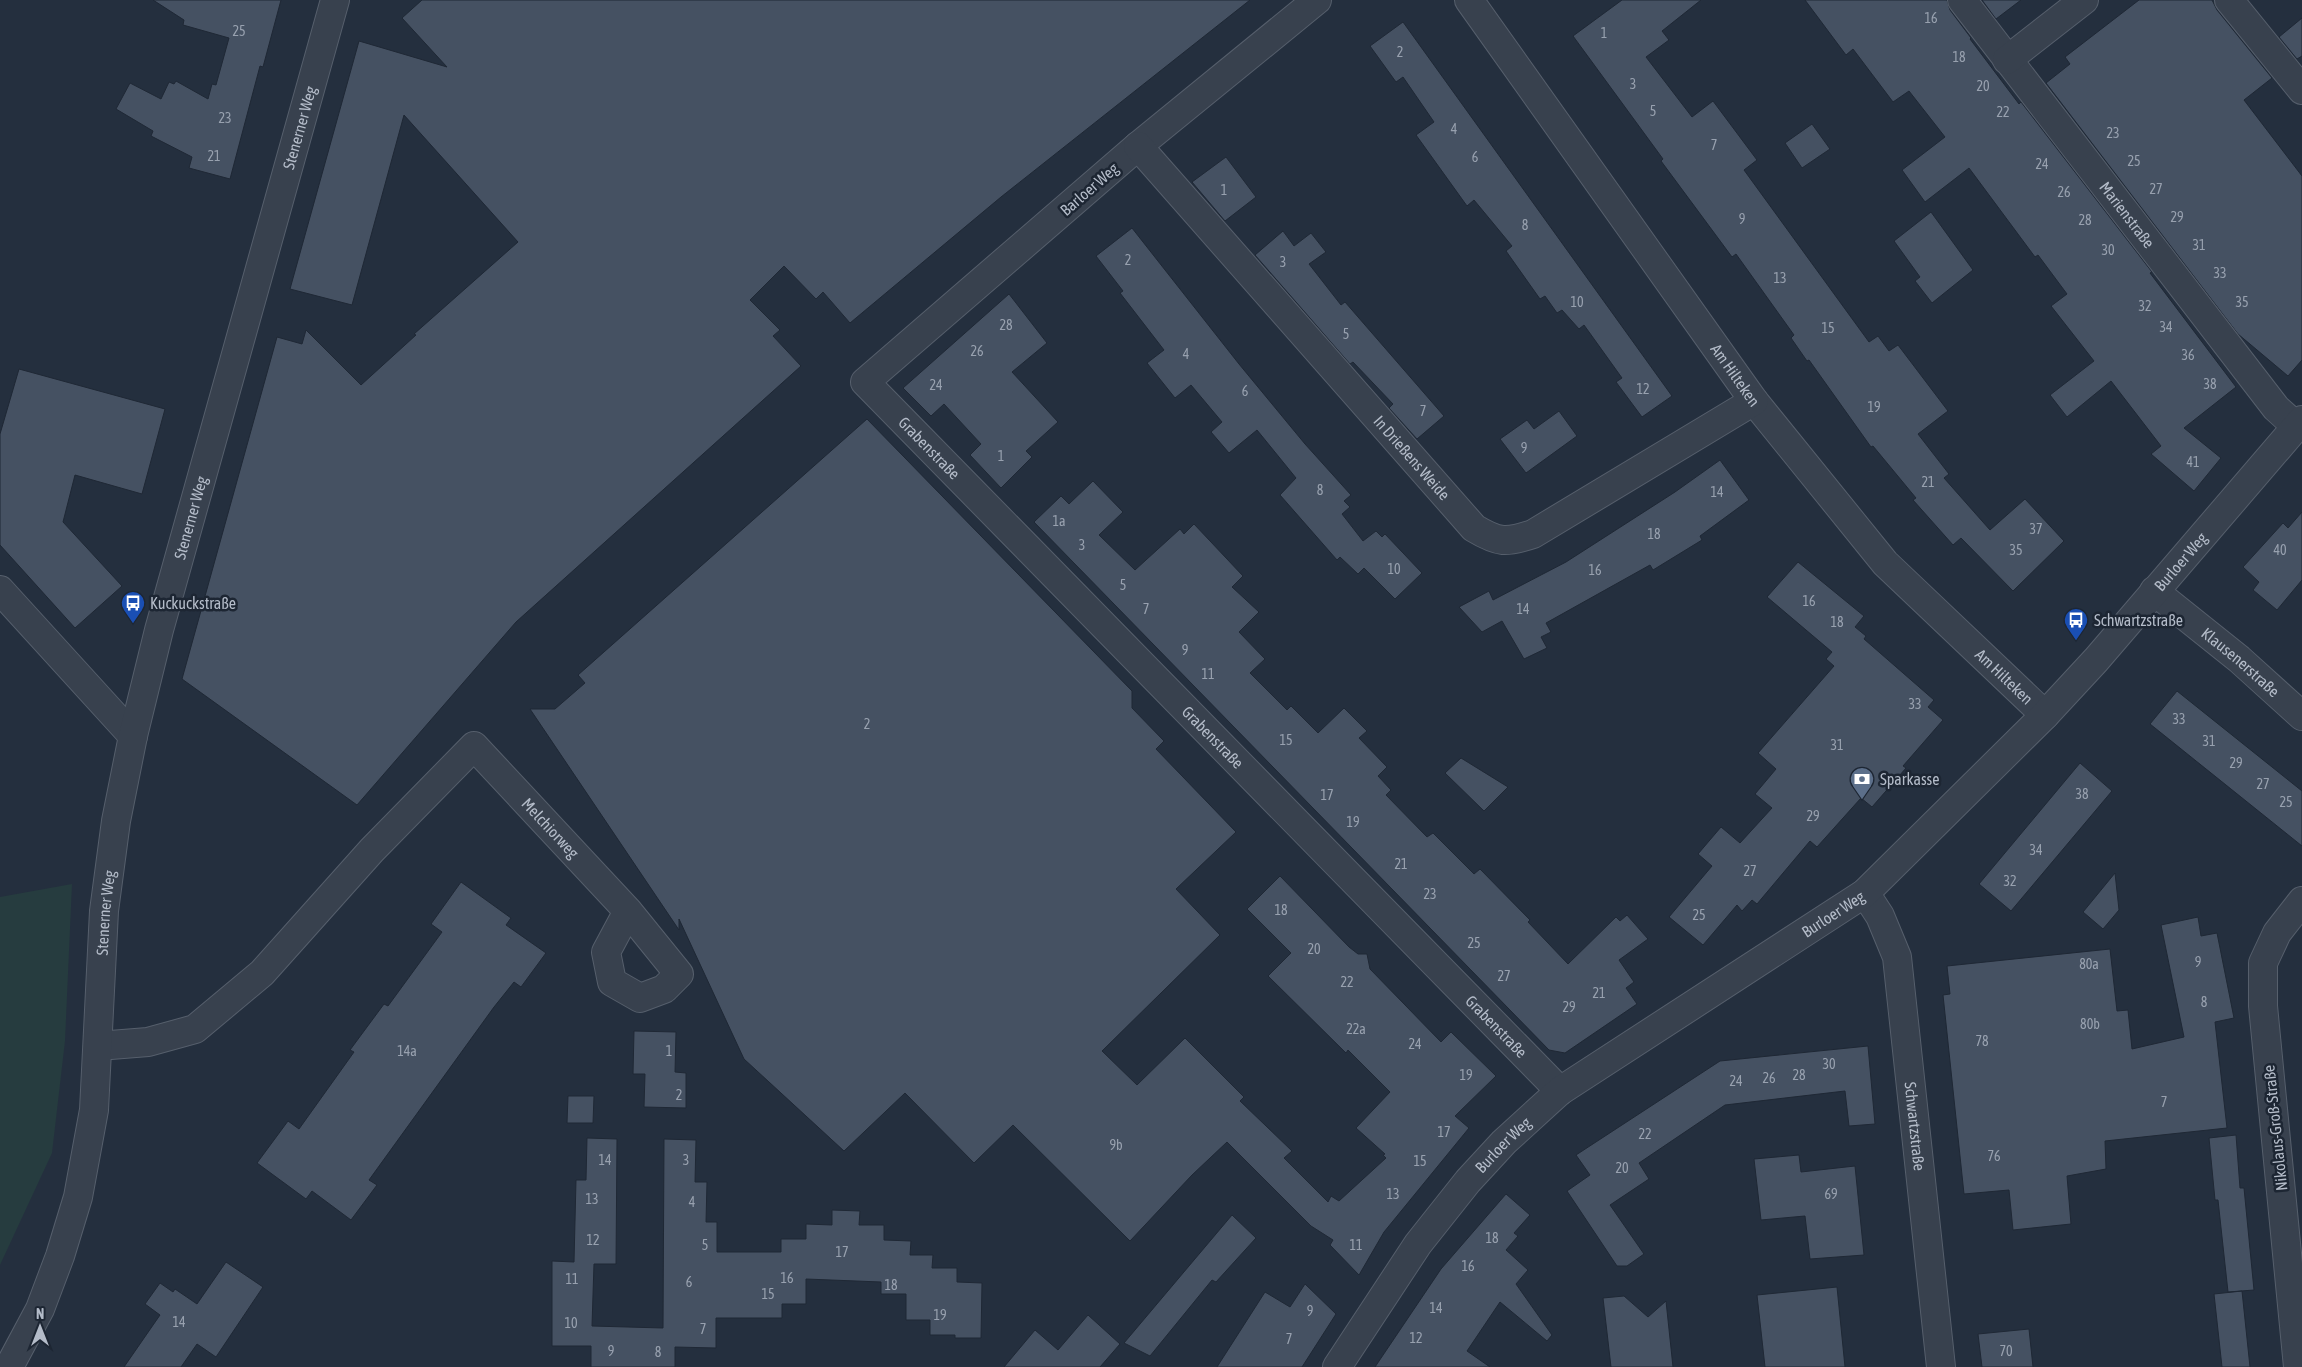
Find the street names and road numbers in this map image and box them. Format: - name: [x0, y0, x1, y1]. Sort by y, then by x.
- street label: Stenerner Weg: [279, 84, 320, 171]
- street label: Barloer Weg: [1056, 159, 1122, 220]
- street label: Marienstraße: [2096, 178, 2158, 251]
- street label: Am Hilteken: [1707, 340, 1764, 410]
- street label: In Drießens Weide: [1370, 412, 1454, 503]
- street label: Grabenstraße: [895, 413, 964, 483]
- street label: Stenerner Weg: [170, 474, 212, 561]
- street label: Burloer Weg: [2150, 529, 2211, 594]
- street label: Klausenerstraße: [2198, 624, 2283, 700]
- street label: Am Hilteken: [1972, 645, 2037, 708]
- street label: Grabenstraße: [1179, 702, 1247, 772]
- street label: Melchiorweg: [518, 794, 583, 862]
- street label: Stenerner Weg: [93, 869, 119, 956]
- street label: Burloer Weg: [1798, 887, 1868, 941]
- street label: Grabenstraße: [1462, 991, 1531, 1061]
- street label: Nikolaus-Groß-Straße: [2259, 1064, 2291, 1192]
- street label: Schwartzstraße: [1901, 1081, 1929, 1171]
- street label: Burloer Weg: [1471, 1113, 1535, 1176]

